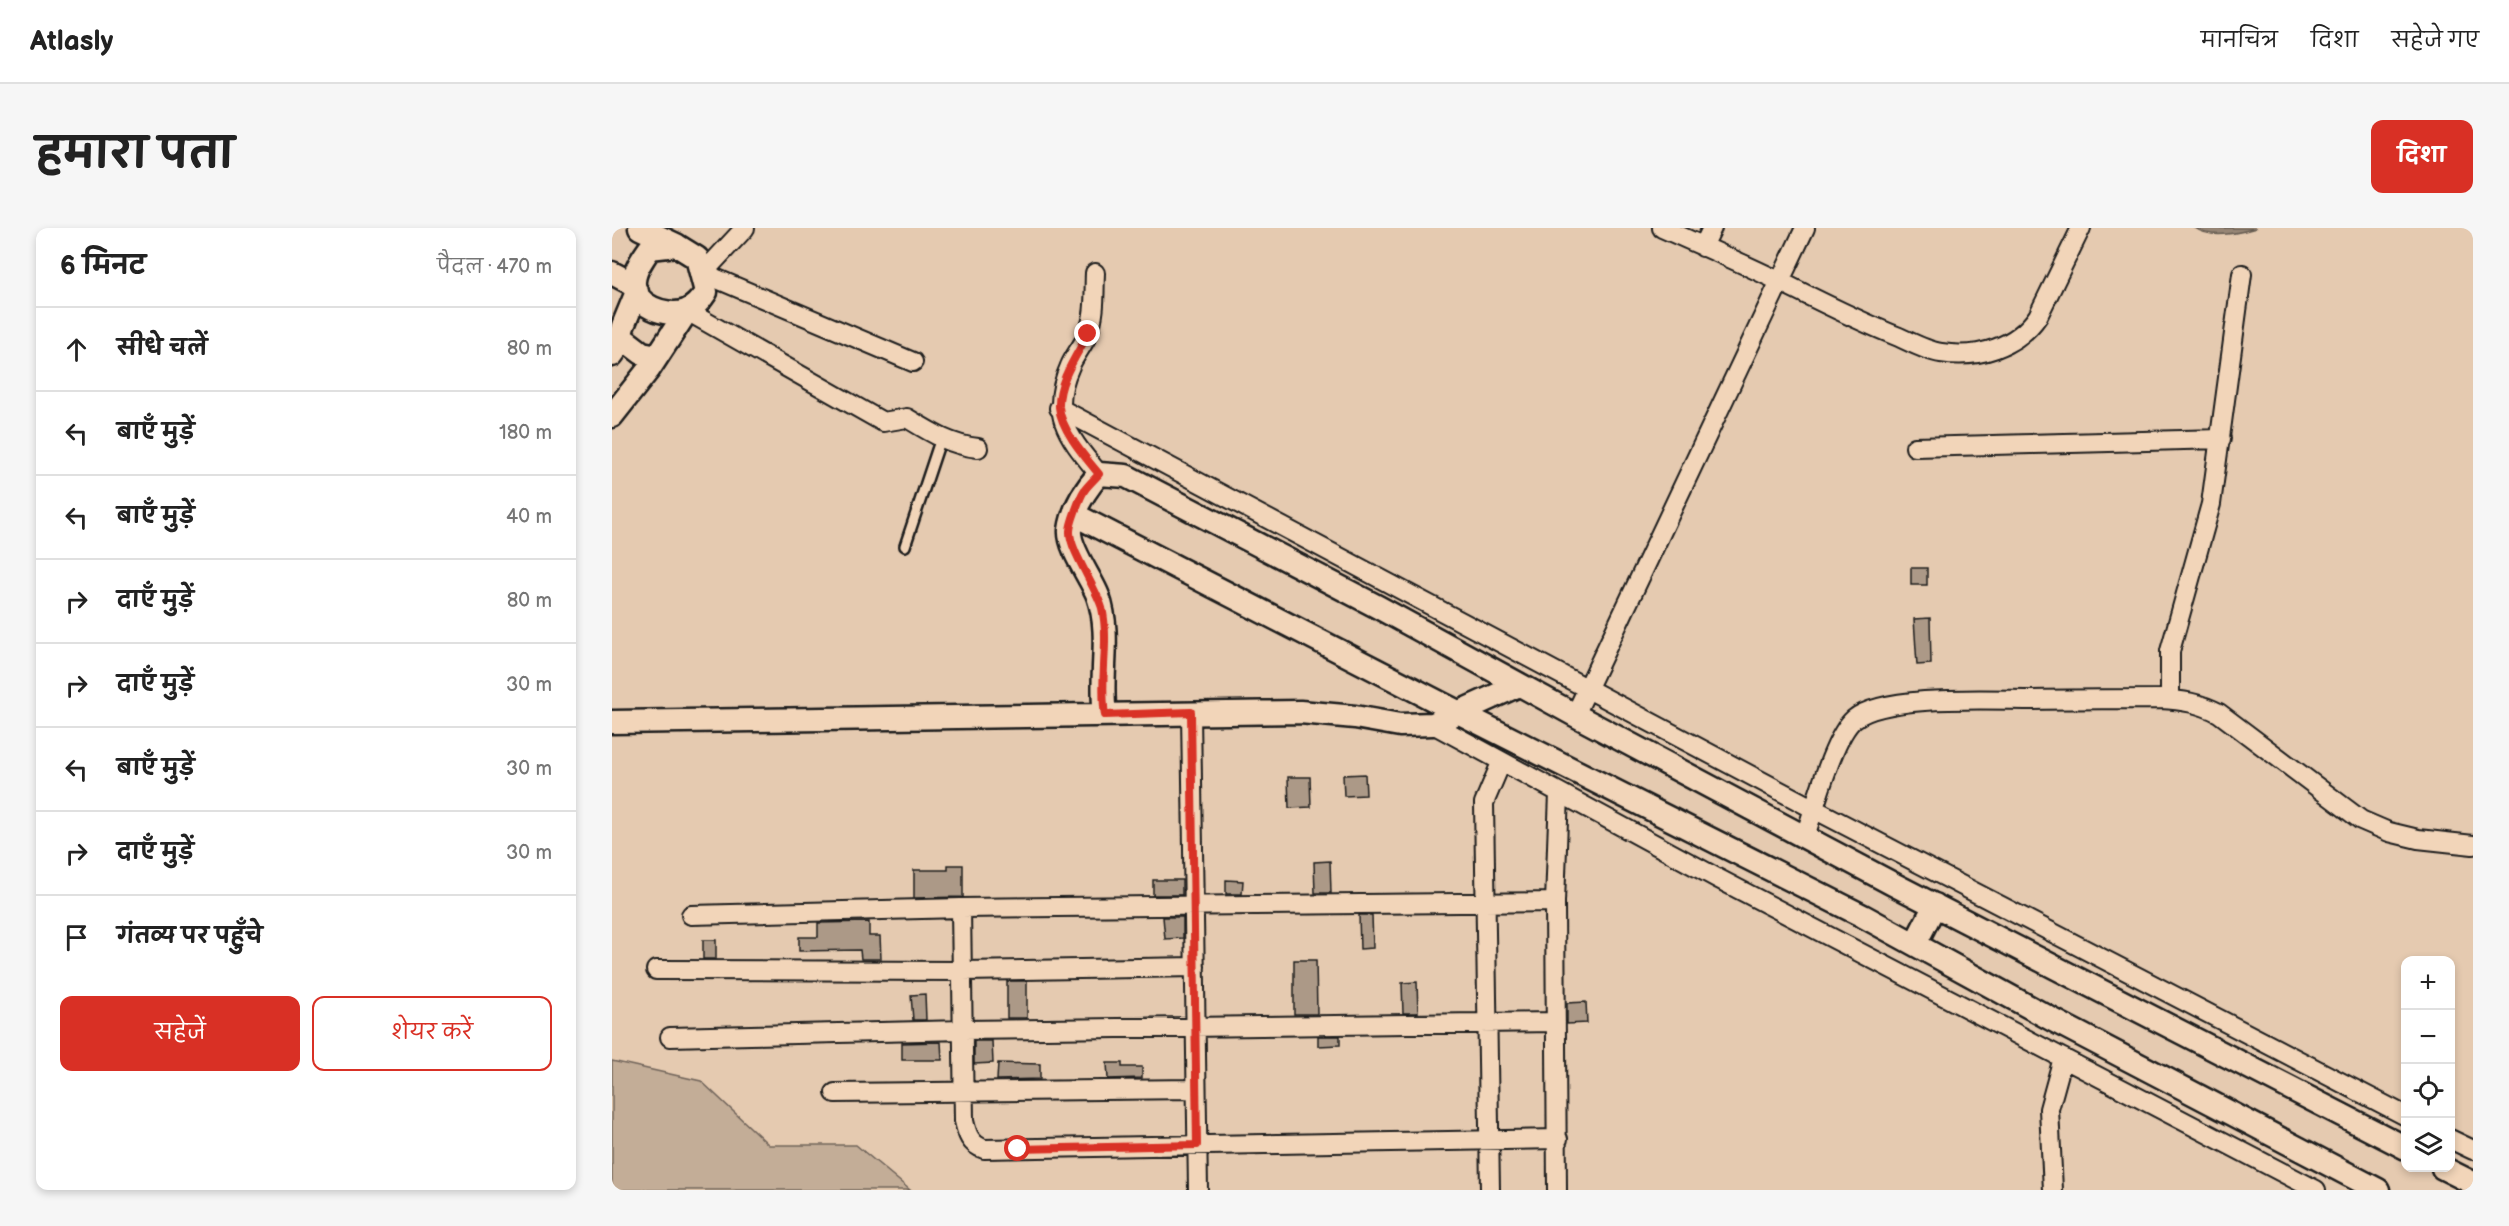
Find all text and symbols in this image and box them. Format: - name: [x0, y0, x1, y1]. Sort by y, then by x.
- text: Atlasly: [30, 25, 113, 58]
- text: मानचित्र: [2201, 28, 2278, 53]
- text: दिशा: [2311, 28, 2358, 53]
- text: सहेजे गए: [2391, 28, 2479, 53]
- button: दिशा: [2371, 120, 2473, 193]
- text: हमारा पता: [36, 129, 234, 180]
- text: 6 मिनट: [60, 251, 146, 282]
- text: पैदल · 470 m: [437, 255, 552, 279]
- route end: [1074, 320, 1100, 346]
- icon: ahead: [60, 333, 93, 366]
- text: सीधे चलें: [117, 335, 207, 362]
- text: 80 m: [507, 337, 552, 361]
- icon: left: [60, 417, 93, 450]
- text: बाएँ मुड़ें: [117, 419, 195, 446]
- text: 180 m: [499, 421, 552, 445]
- icon: left: [60, 501, 93, 534]
- text: बाएँ मुड़ें: [117, 503, 195, 530]
- text: 40 m: [506, 505, 552, 529]
- icon: right: [60, 585, 93, 618]
- text: दाएँ मुड़ें: [117, 587, 194, 614]
- text: 80 m: [507, 589, 552, 613]
- icon: right: [60, 669, 93, 702]
- text: दाएँ मुड़ें: [117, 671, 194, 698]
- text: 30 m: [506, 673, 552, 697]
- icon: left: [60, 753, 93, 786]
- text: बाएँ मुड़ें: [117, 755, 195, 782]
- text: 30 m: [506, 757, 552, 781]
- icon: right: [60, 837, 93, 870]
- text: दाएँ मुड़ें: [117, 839, 194, 866]
- text: 30 m: [506, 841, 552, 865]
- icon: arrive: [60, 921, 93, 954]
- text: गंतव्य पर पहुँचे: [117, 923, 263, 950]
- map controls: [2401, 956, 2455, 1172]
- button: +: [2401, 956, 2455, 1010]
- button: सहेजें: [60, 996, 300, 1071]
- button: शेयर करें: [312, 996, 552, 1071]
- button: −: [2401, 1010, 2455, 1064]
- button: locate: [2401, 1064, 2455, 1118]
- button: layers: [2401, 1118, 2455, 1172]
- route start: [1004, 1135, 1030, 1161]

